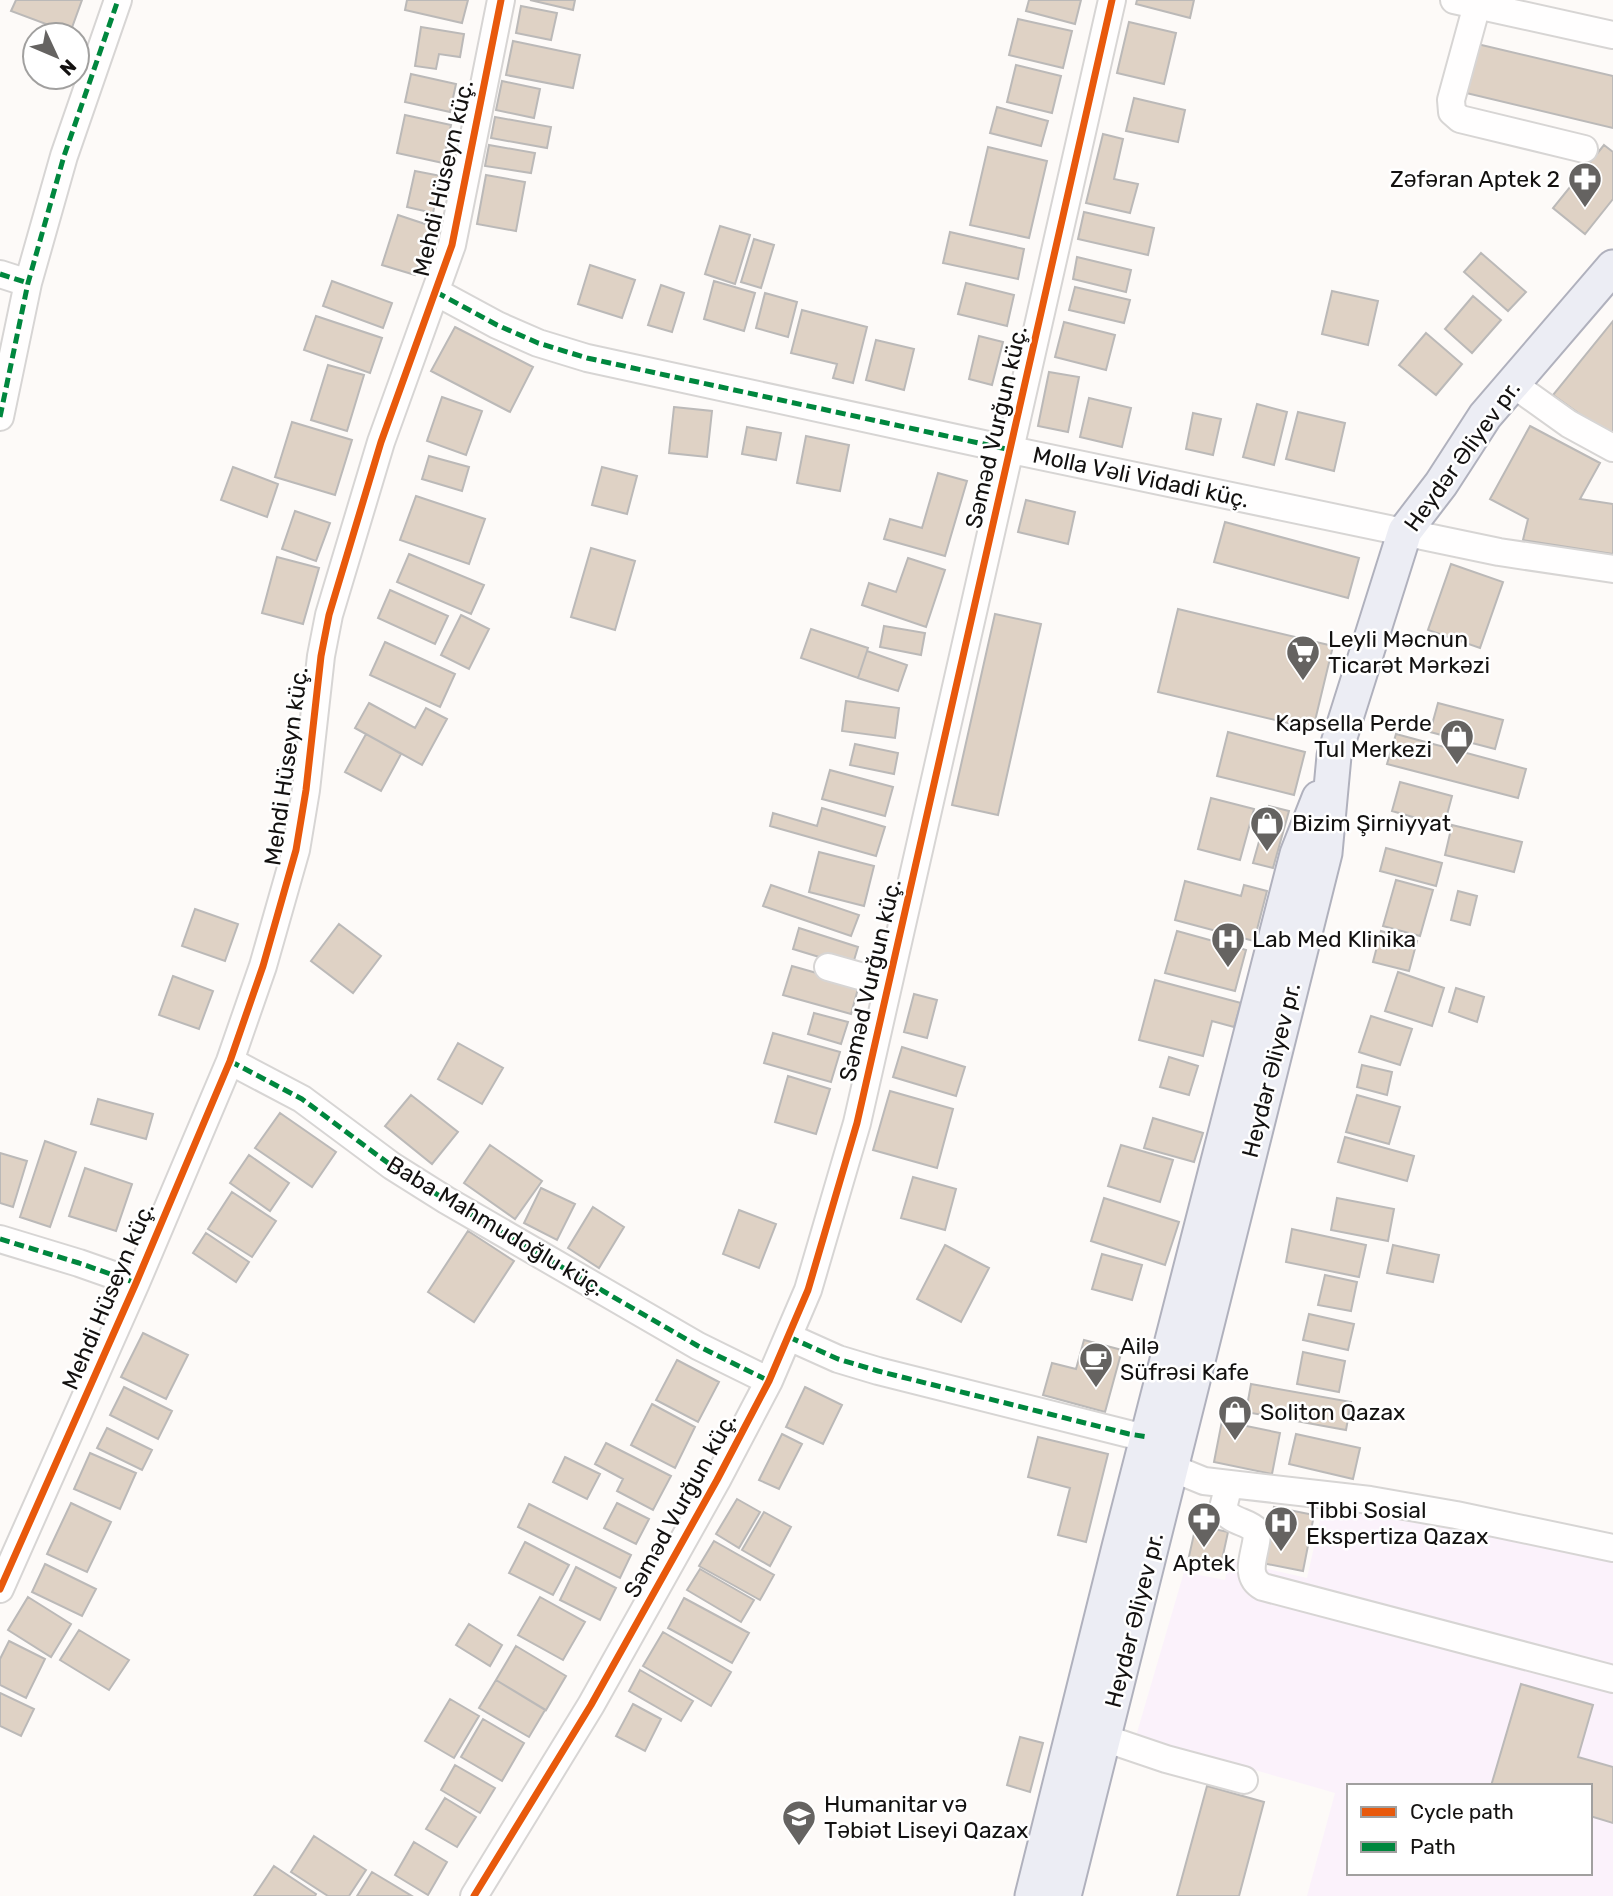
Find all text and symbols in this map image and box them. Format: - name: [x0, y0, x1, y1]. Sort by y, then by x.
- north arrow: [21, 21, 91, 91]
- text: N: [55, 55, 81, 80]
- street label: Mehdi Hüseyn küç.: [407, 77, 479, 279]
- pharmacy icon: Zəfəran Aptek 2: [1566, 160, 1604, 209]
- place label: Zəfəran Aptek 2: [1390, 165, 1560, 193]
- street label: Səməd Vurğun küç.: [959, 323, 1033, 531]
- street label: Heydər Əliyev pr.: [1398, 375, 1526, 537]
- street label: Molla Vəli Vidadi küç.: [1030, 440, 1252, 514]
- place label: Leyli Məcnun Ticarət Mərkəzi: [1328, 625, 1490, 679]
- supermarket icon: Leyli Məcnun Ticarət Mərkəzi: [1284, 633, 1322, 682]
- street label: Mehdi Hüseyn küç.: [258, 665, 314, 867]
- place label: Kapsella Perde Tul Merkezi: [1275, 709, 1432, 763]
- shop icon: Kapsella Perde Tul Merkezi: [1438, 717, 1476, 766]
- shop icon: Bizim Şirniyyat: [1248, 804, 1286, 853]
- place label: Bizim Şirniyyat: [1292, 809, 1451, 837]
- street label: Səməd Vurğun küç.: [833, 876, 907, 1084]
- hospital icon: Lab Med Klinika: [1209, 920, 1247, 969]
- place label: Lab Med Klinika: [1252, 925, 1416, 953]
- street label: Heydər Əliyev pr.: [1236, 980, 1306, 1160]
- street label: Baba Mahmudoğlu küç.: [382, 1150, 610, 1302]
- street label: Mehdi Hüseyn küç.: [56, 1198, 160, 1394]
- place label: Ailə Süfrəsi Kafe: [1120, 1332, 1249, 1386]
- cafe icon: Ailə Süfrəsi Kafe: [1077, 1340, 1115, 1389]
- shop icon: Soliton Qazax: [1216, 1393, 1254, 1442]
- place label: Soliton Qazax: [1260, 1398, 1406, 1426]
- street label: Səməd Vurğun küç.: [618, 1408, 742, 1602]
- place label: Tibbi Sosial Ekspertiza Qazax: [1306, 1496, 1488, 1550]
- pharmacy icon: Aptek: [1185, 1500, 1223, 1549]
- hospital icon: Tibbi Sosial Ekspertiza Qazax: [1262, 1504, 1300, 1553]
- street label: Heydər Əliyev pr.: [1099, 1530, 1169, 1710]
- place label: Aptek: [1173, 1549, 1235, 1577]
- legend: [1347, 1784, 1592, 1875]
- place label: Humanitar və Təbiət Liseyi Qazax: [824, 1790, 1028, 1844]
- school or university icon: Humanitar və Təbiət Liseyi Qazax: [780, 1798, 818, 1847]
- text: Cycle path: [1410, 1799, 1514, 1824]
- text: Path: [1410, 1834, 1456, 1859]

